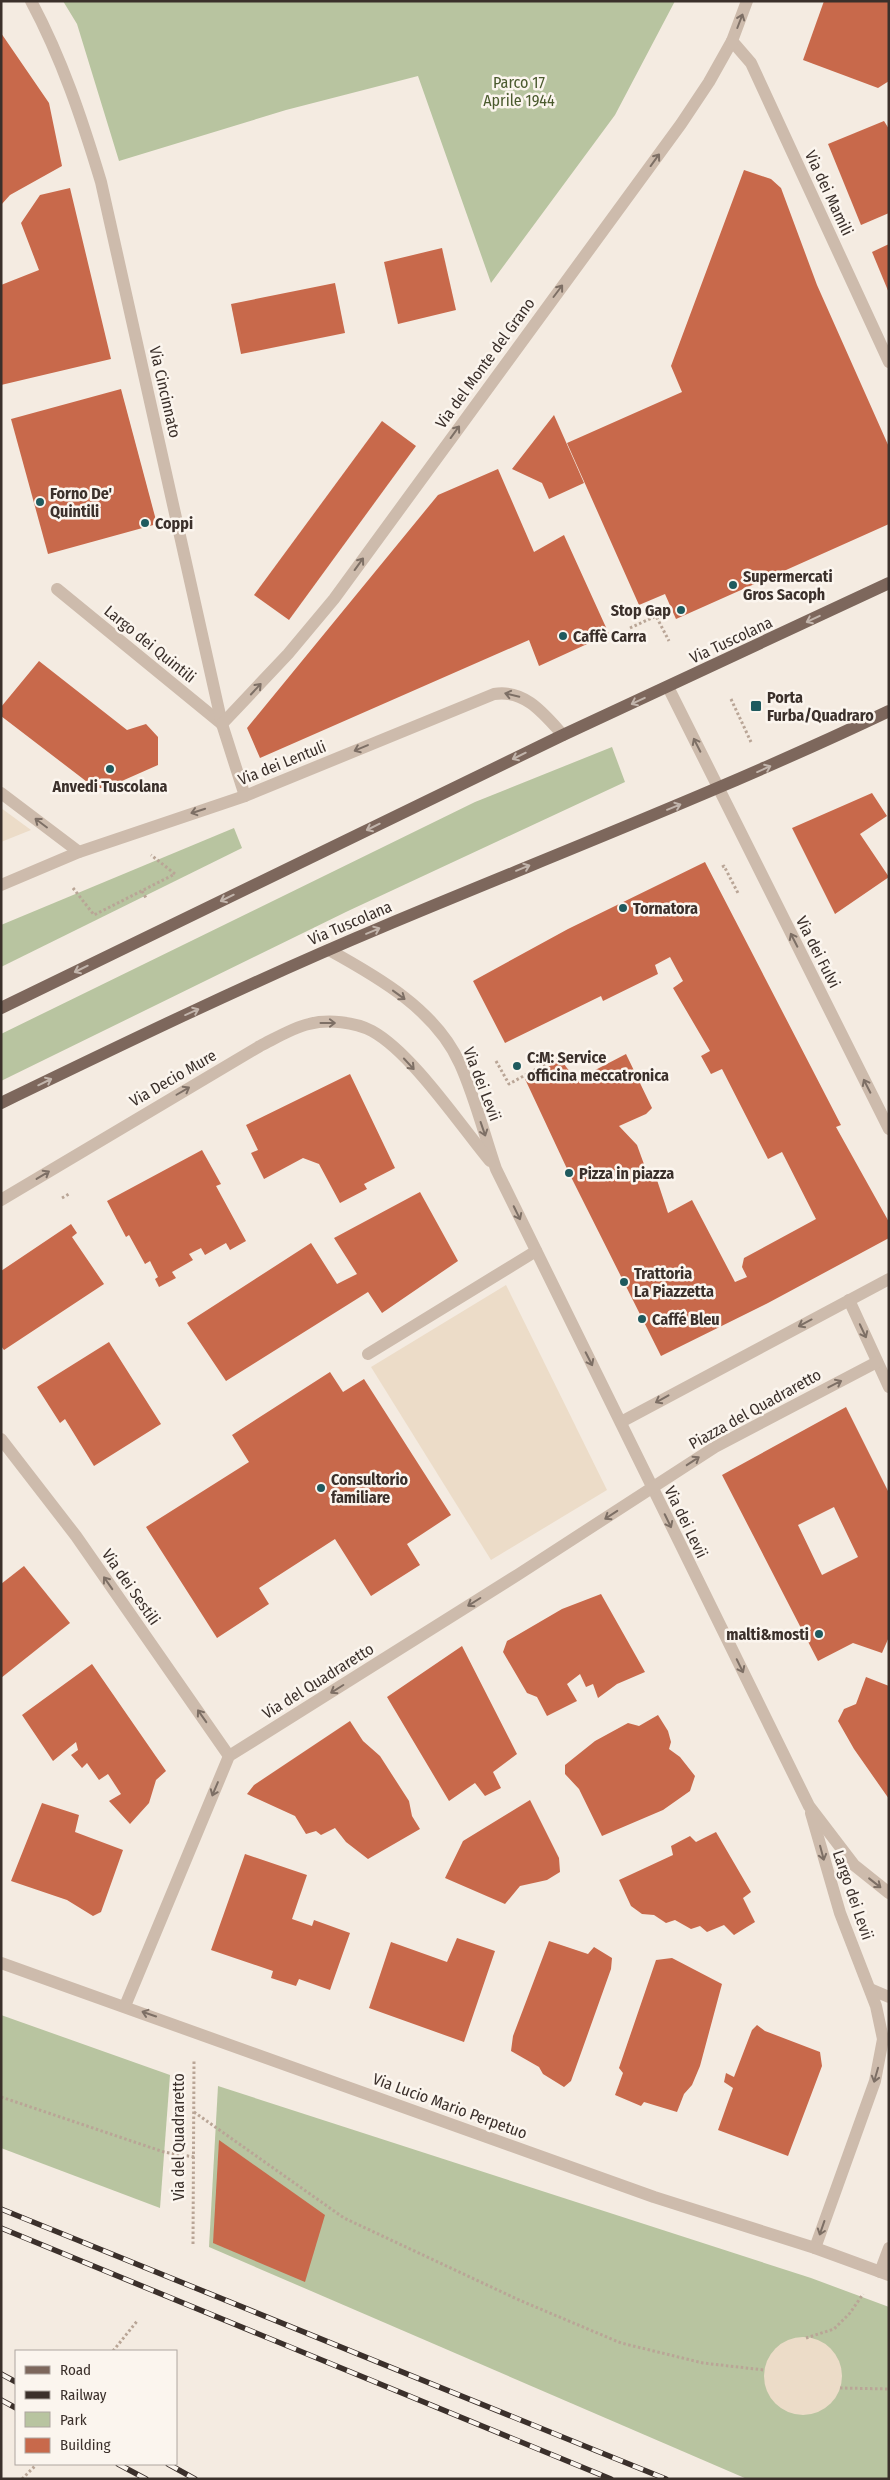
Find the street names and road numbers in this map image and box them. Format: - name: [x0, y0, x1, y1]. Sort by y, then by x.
- street label: Via dei Mamili: [801, 147, 857, 239]
- street label: Via del Monte del Grano: [431, 294, 539, 432]
- street label: Via Cincinnato: [145, 344, 185, 440]
- street label: Largo dei Quintili: [100, 601, 200, 687]
- street label: Via Tuscolana: [687, 613, 775, 667]
- street label: Via dei Lentuli: [235, 737, 329, 789]
- street label: Via Tuscolana: [305, 897, 395, 949]
- street label: Via dei Fulvi: [792, 913, 844, 991]
- street label: Via dei Levii: [459, 1044, 505, 1124]
- street label: Via Decio Mure: [126, 1046, 220, 1110]
- street label: Piazza del Quadraretto: [686, 1365, 824, 1453]
- street label: Via dei Levii: [660, 1483, 712, 1561]
- street label: Via dei Sestili: [98, 1545, 164, 1629]
- street label: Via del Quadraretto: [259, 1639, 377, 1723]
- street label: Largo dei Levii: [829, 1848, 877, 1942]
- street label: Via Lucio Mario Perpetuo: [370, 2069, 530, 2143]
- street label: Via del Quadraretto: [169, 2073, 188, 2201]

